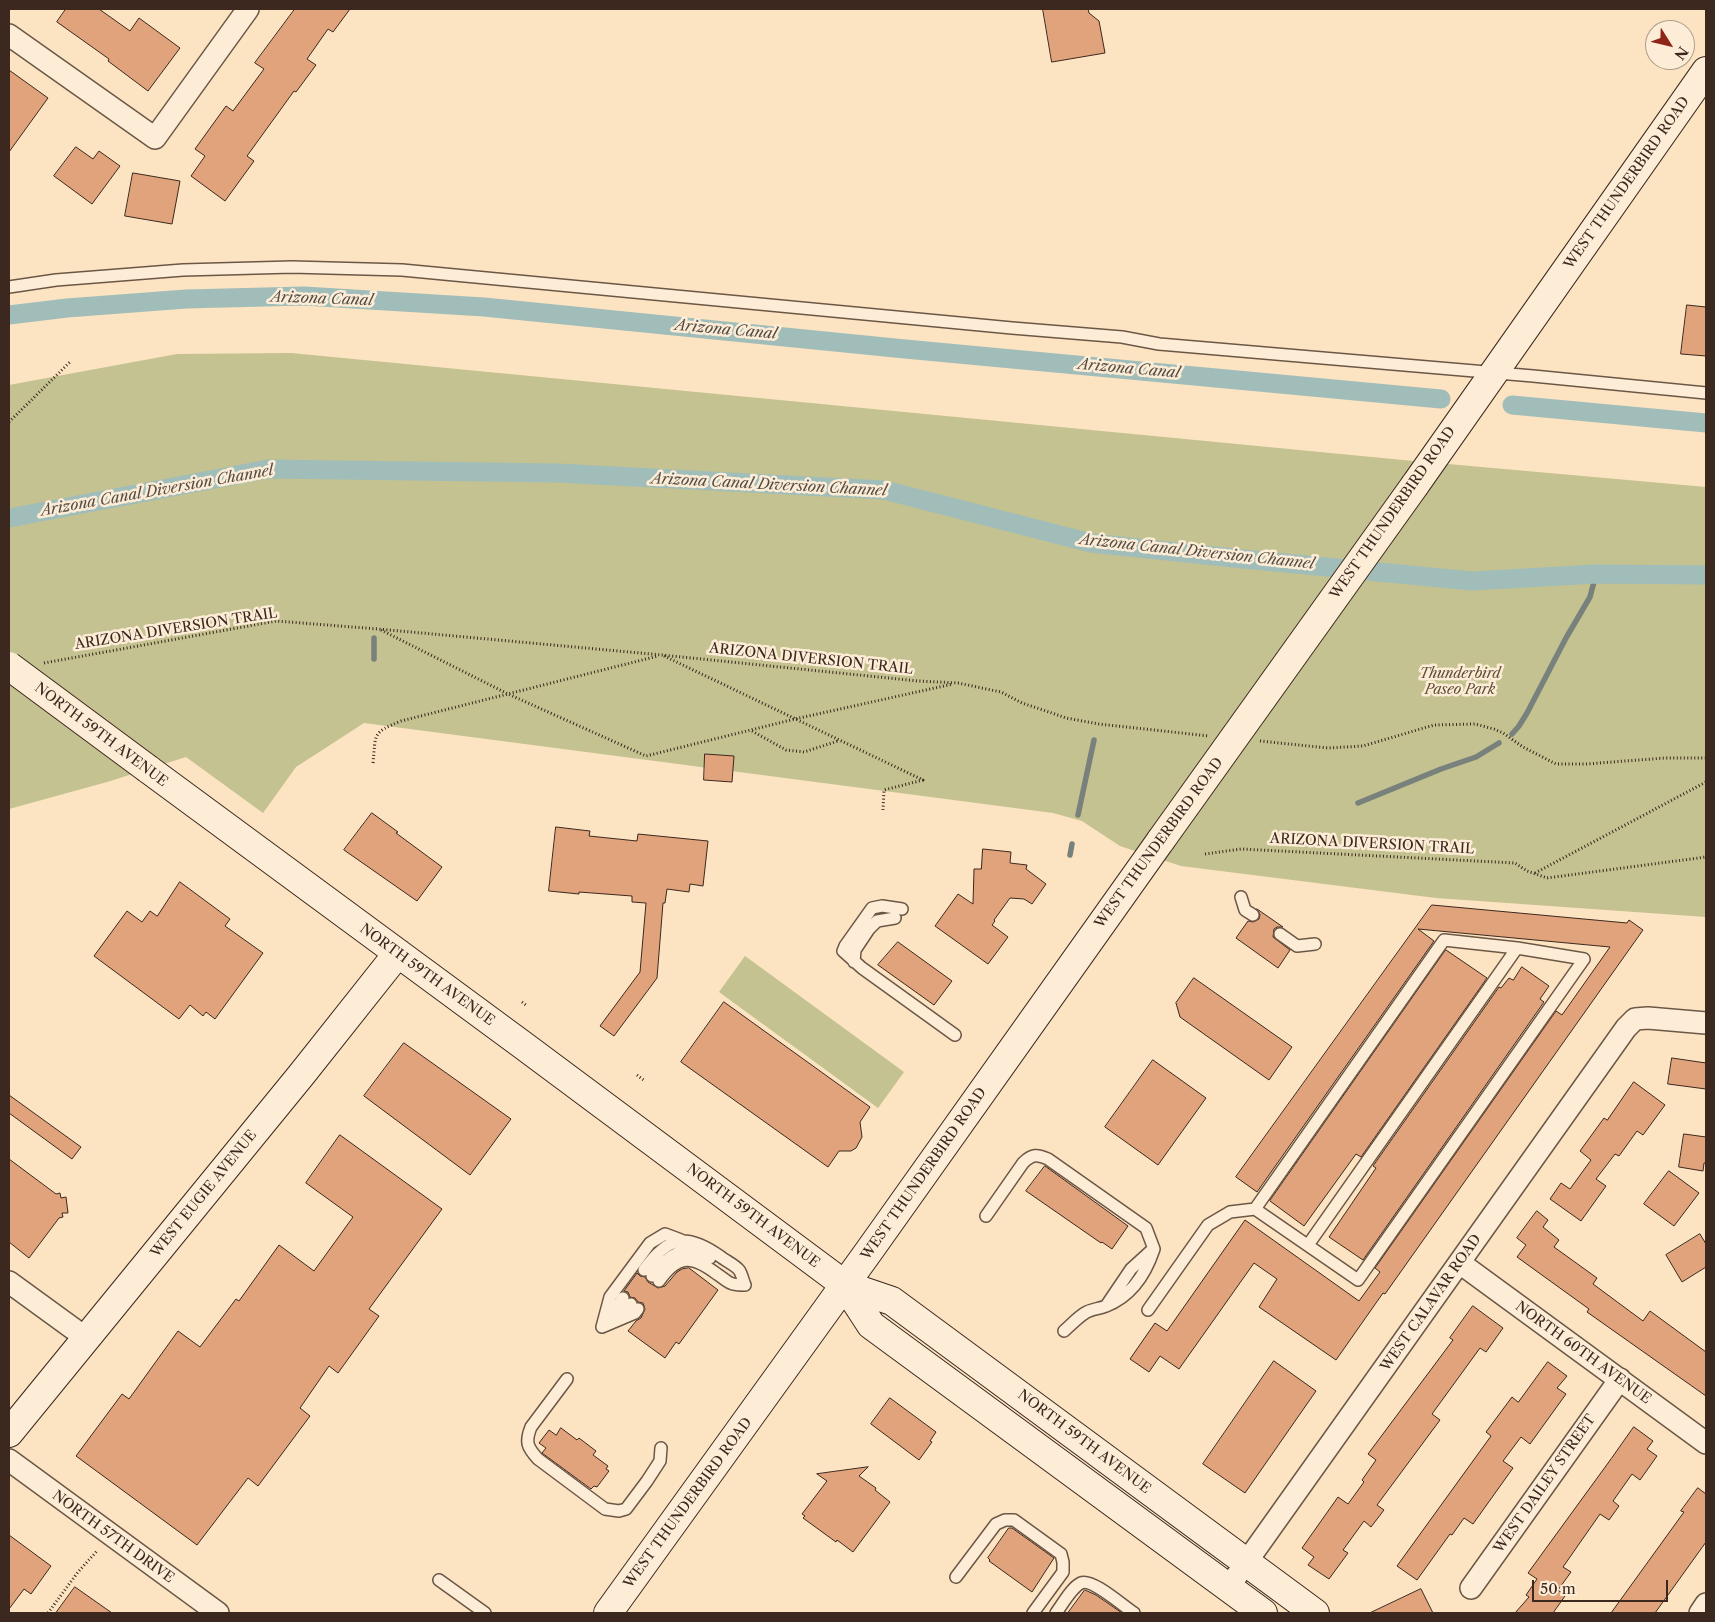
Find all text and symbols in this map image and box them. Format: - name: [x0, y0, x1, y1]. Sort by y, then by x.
- north arrow: [1645, 20, 1695, 70]
- text: N: [1670, 43, 1692, 63]
- street label: WEST THUNDERBIRD ROAD: [1561, 93, 1693, 273]
- water label: Arizona Canal: [270, 288, 374, 310]
- water label: Arizona Canal: [674, 317, 778, 343]
- water label: Arizona Canal: [1077, 356, 1181, 382]
- street label: WEST THUNDERBIRD ROAD: [1327, 423, 1459, 603]
- water label: Arizona Canal Diversion Channel: [39, 462, 275, 520]
- water label: Arizona Canal Diversion Channel: [651, 470, 887, 500]
- water label: Arizona Canal Diversion Channel: [1079, 531, 1315, 573]
- street label: ARIZONA DIVERSION TRAIL: [74, 605, 278, 653]
- street label: ARIZONA DIVERSION TRAIL: [708, 640, 914, 678]
- park label: Thunderbird Paseo Park: [1419, 666, 1501, 699]
- street label: NORTH 59TH AVENUE: [31, 680, 171, 790]
- street label: WEST THUNDERBIRD ROAD: [1091, 754, 1227, 932]
- street label: ARIZONA DIVERSION TRAIL: [1269, 830, 1475, 858]
- street label: NORTH 59TH AVENUE: [356, 921, 498, 1029]
- street label: WEST THUNDERBIRD ROAD: [858, 1084, 990, 1264]
- street label: WEST EUGIE AVENUE: [147, 1127, 261, 1261]
- street label: NORTH 59TH AVENUE: [683, 1161, 823, 1271]
- street label: WEST CALAVAR ROAD: [1377, 1231, 1485, 1375]
- street label: NORTH 60TH AVENUE: [1512, 1298, 1654, 1408]
- street label: NORTH 59TH AVENUE: [1014, 1387, 1154, 1497]
- street label: WEST DAILEY STREET: [1491, 1411, 1599, 1557]
- street label: WEST THUNDERBIRD ROAD: [620, 1414, 756, 1592]
- street label: NORTH 57TH DRIVE: [49, 1487, 177, 1587]
- scale bar: [1535, 1570, 1671, 1602]
- text: 50 m: [1540, 1579, 1576, 1598]

